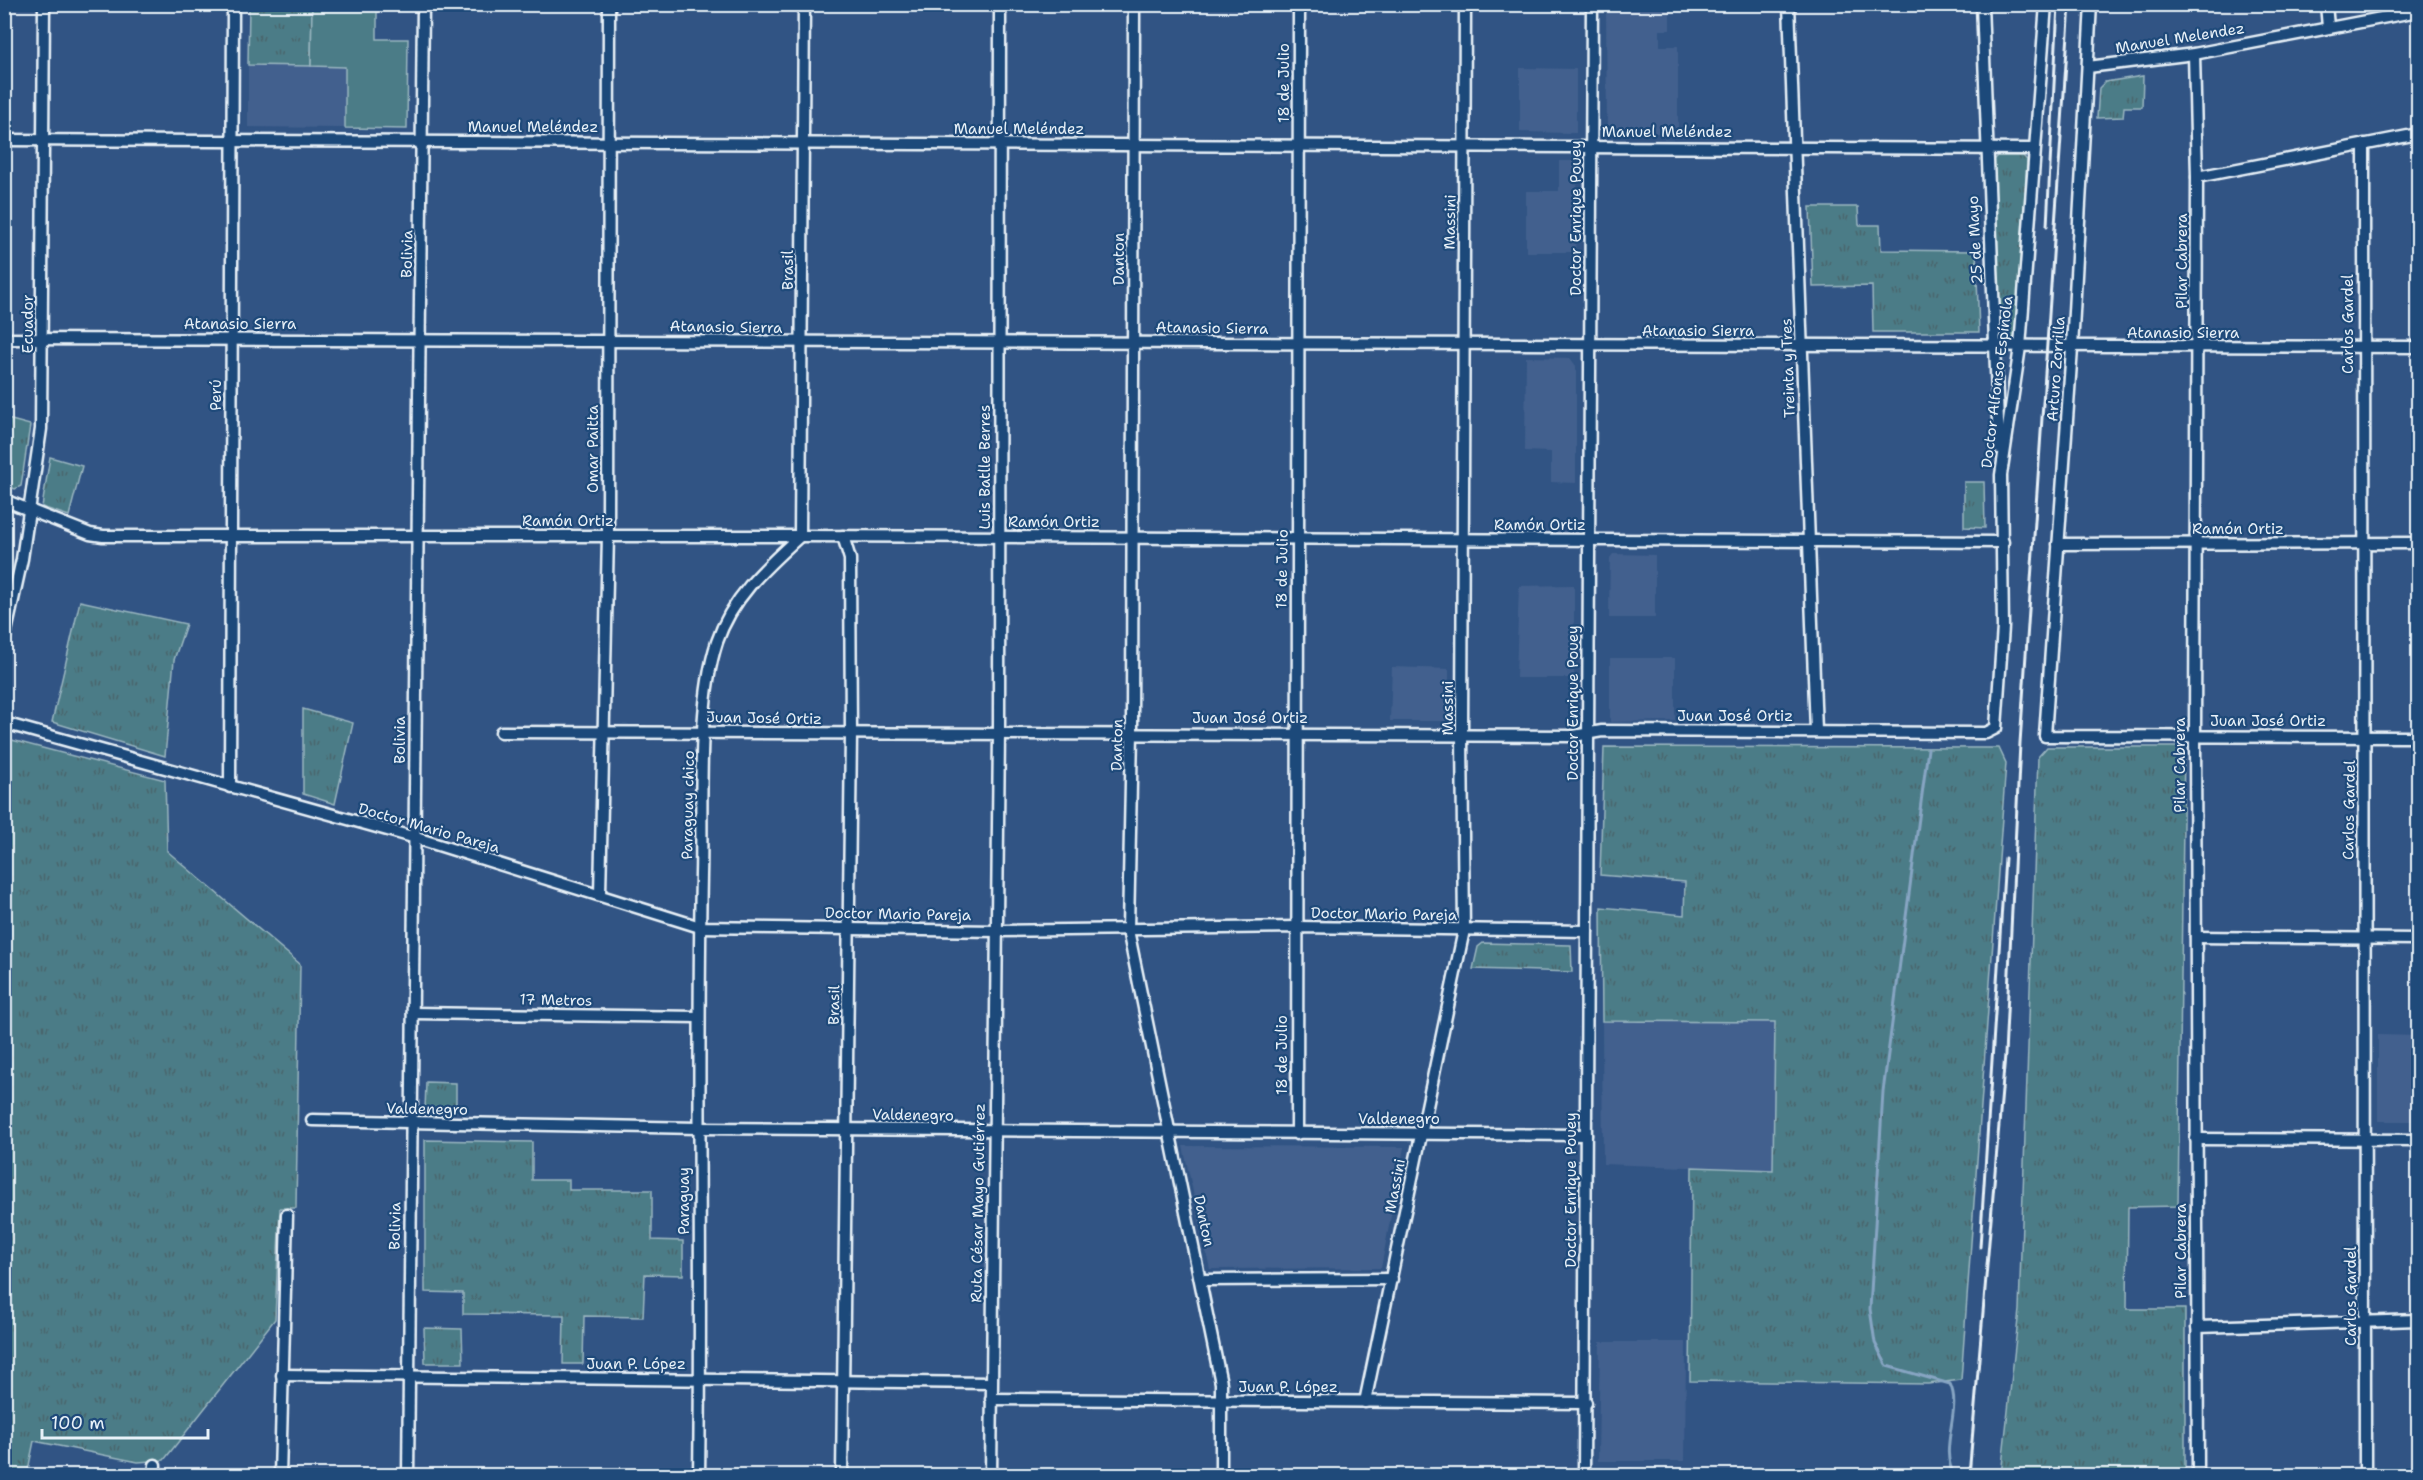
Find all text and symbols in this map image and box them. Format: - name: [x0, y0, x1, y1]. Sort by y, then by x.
- street label: Manuel Melendez: [2114, 18, 2246, 58]
- street label: 18 de Julio: [1274, 43, 1294, 123]
- street label: Manuel Meléndez: [468, 117, 598, 137]
- street label: Manuel Meléndez: [954, 119, 1084, 139]
- street label: Manuel Meléndez: [1602, 122, 1732, 142]
- street label: Doctor Enrique Pouey: [1566, 140, 1586, 296]
- street label: Massini: [1440, 194, 1460, 250]
- street label: 25 de Mayo: [1963, 195, 1987, 285]
- street label: Pilar Cabrera: [2172, 213, 2192, 309]
- street label: Bolivia: [397, 229, 417, 278]
- street label: Danton: [1109, 233, 1129, 285]
- street label: Brasil: [778, 250, 798, 290]
- street label: Carlos Gardel: [2338, 274, 2358, 374]
- street label: Ecuador: [18, 294, 38, 354]
- street label: Doctor Alfonso Espínola: [1977, 294, 2018, 469]
- street label: Atanasio Sierra: [184, 314, 297, 334]
- street label: Arturo Zorrilla: [2042, 315, 2070, 422]
- street label: Atanasio Sierra: [669, 316, 783, 338]
- street label: Atanasio Sierra: [1155, 317, 1269, 339]
- street label: Treinta y Tres: [1776, 318, 1800, 418]
- street label: Atanasio Sierra: [1642, 321, 1755, 341]
- street label: Atanasio Sierra: [2127, 323, 2240, 343]
- street label: Perú: [206, 379, 226, 411]
- street label: Omar Paitta: [583, 404, 603, 493]
- street label: Luis Batlle Berres: [975, 405, 995, 529]
- street label: Ramón Ortiz: [522, 511, 614, 531]
- street label: Ramón Ortiz: [1008, 512, 1100, 532]
- street label: Ramón Ortiz: [1494, 515, 1586, 535]
- street label: Ramón Ortiz: [2192, 519, 2284, 539]
- street label: 18 de Julio: [1271, 529, 1293, 609]
- street label: Doctor Enrique Pouey: [1563, 625, 1583, 781]
- street label: Massini: [1438, 680, 1458, 736]
- street label: Juan José Ortiz: [1677, 706, 1793, 726]
- street label: Juan José Ortiz: [706, 707, 822, 729]
- street label: Juan José Ortiz: [1192, 708, 1308, 728]
- street label: Juan José Ortiz: [2210, 711, 2326, 731]
- street label: Bolivia: [390, 716, 410, 764]
- street label: Pilar Cabrera: [2170, 717, 2190, 813]
- street label: Danton: [1107, 719, 1127, 771]
- street label: Paraguay chico: [677, 750, 699, 860]
- street label: Carlos Gardel: [2338, 759, 2360, 860]
- street label: Doctor Mario Pareja: [356, 798, 503, 858]
- street label: Doctor Mario Pareja: [825, 903, 972, 925]
- street label: Doctor Mario Pareja: [1311, 903, 1458, 925]
- street label: Brasil: [824, 984, 844, 1025]
- street label: 17 Metros: [519, 989, 593, 1011]
- street label: 18 de Julio: [1272, 1015, 1292, 1095]
- street label: Valdenegro: [386, 1098, 468, 1120]
- street label: Ruta César Mayo Gutiérrez: [966, 1103, 990, 1303]
- street label: Valdenegro: [872, 1104, 954, 1126]
- street label: Valdenegro: [1358, 1109, 1440, 1129]
- street label: Doctor Enrique Pouey: [1561, 1112, 1581, 1268]
- street label: Massini: [1380, 1157, 1410, 1215]
- street label: Paraguay: [674, 1167, 694, 1235]
- street label: Danton: [1189, 1193, 1219, 1249]
- street label: Bolivia: [385, 1201, 405, 1250]
- street label: Pilar Cabrera: [2171, 1203, 2191, 1299]
- street label: Carlos Gardel: [2341, 1246, 2361, 1346]
- street label: Juan P. López: [586, 1354, 686, 1374]
- street label: Juan P. López: [1238, 1377, 1338, 1397]
- scale bar: [42, 1402, 208, 1440]
- text: 100 m: [51, 1411, 105, 1435]

